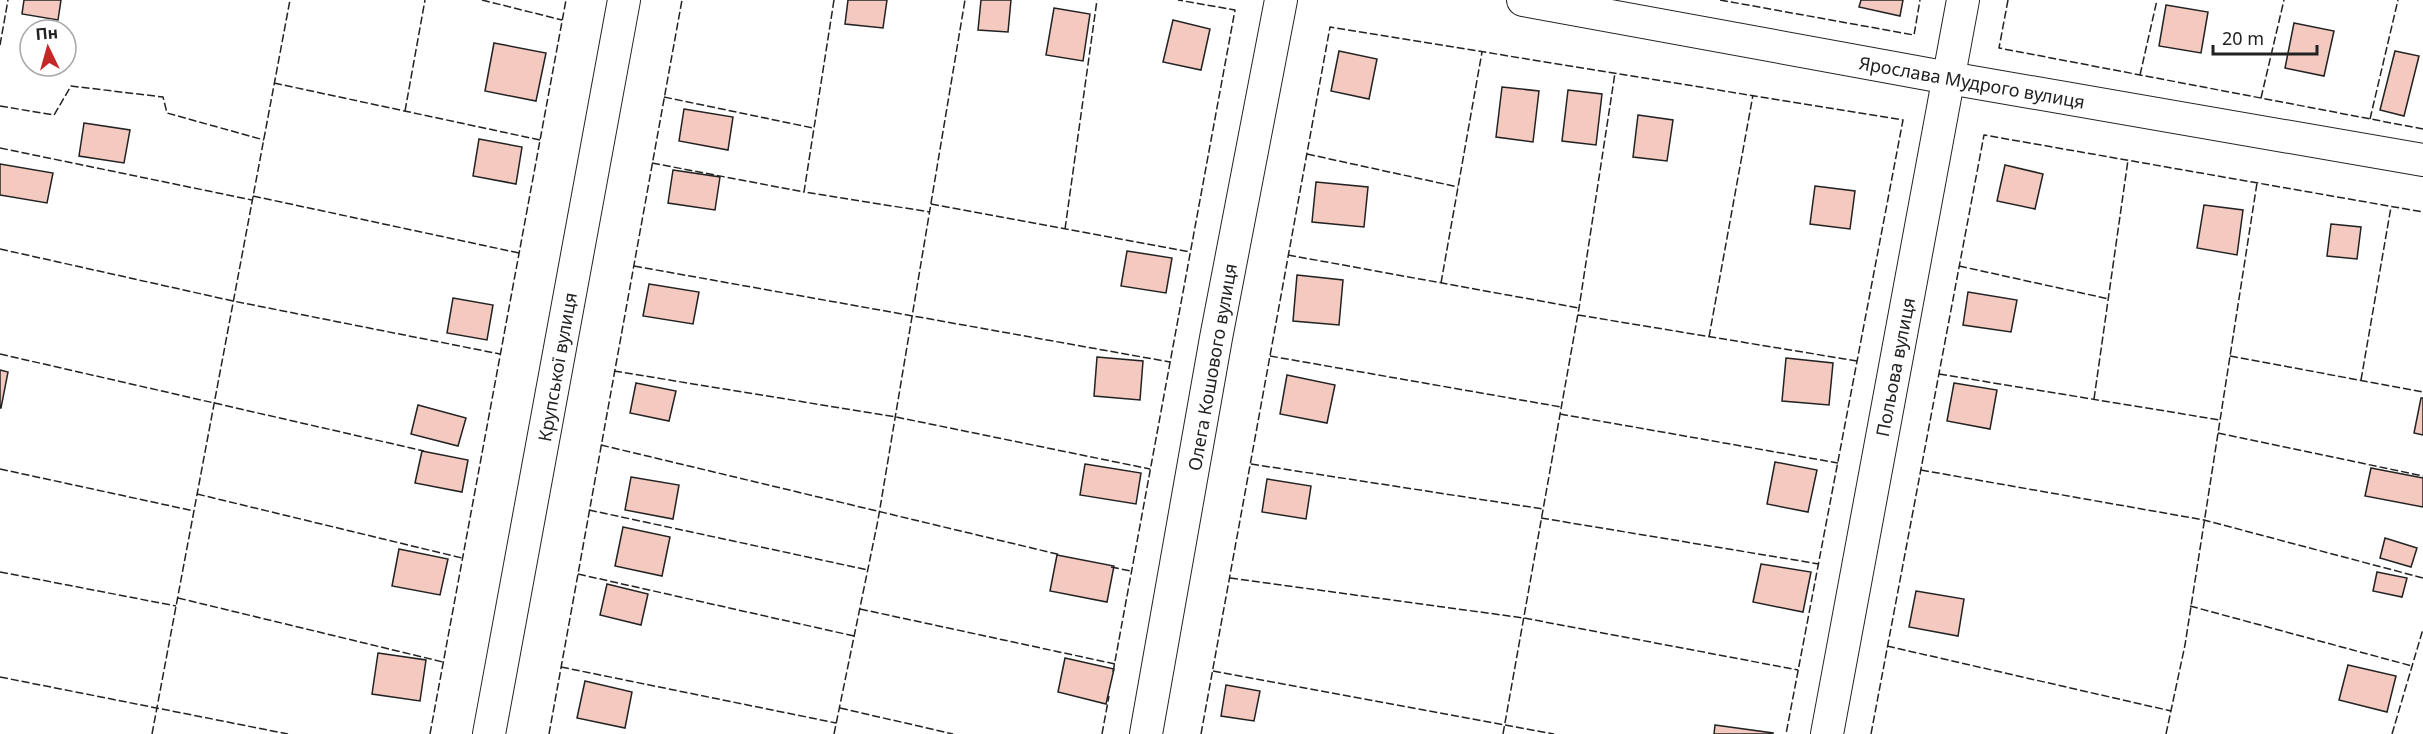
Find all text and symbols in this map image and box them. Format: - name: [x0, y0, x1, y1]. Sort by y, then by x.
- north arrow: [18, 18, 78, 78]
- scale bar: [2213, 18, 2316, 56]
- text: Пн: [34, 21, 59, 45]
- text: 20 m: [2222, 26, 2264, 50]
- street label: Ярослава Мудрого вулиця: [1857, 50, 2087, 114]
- street label: Олега Кошового вулиця: [1182, 261, 1242, 473]
- street label: Крупської вулиця: [532, 291, 582, 443]
- street label: Польова вулиця: [1870, 295, 1920, 439]

